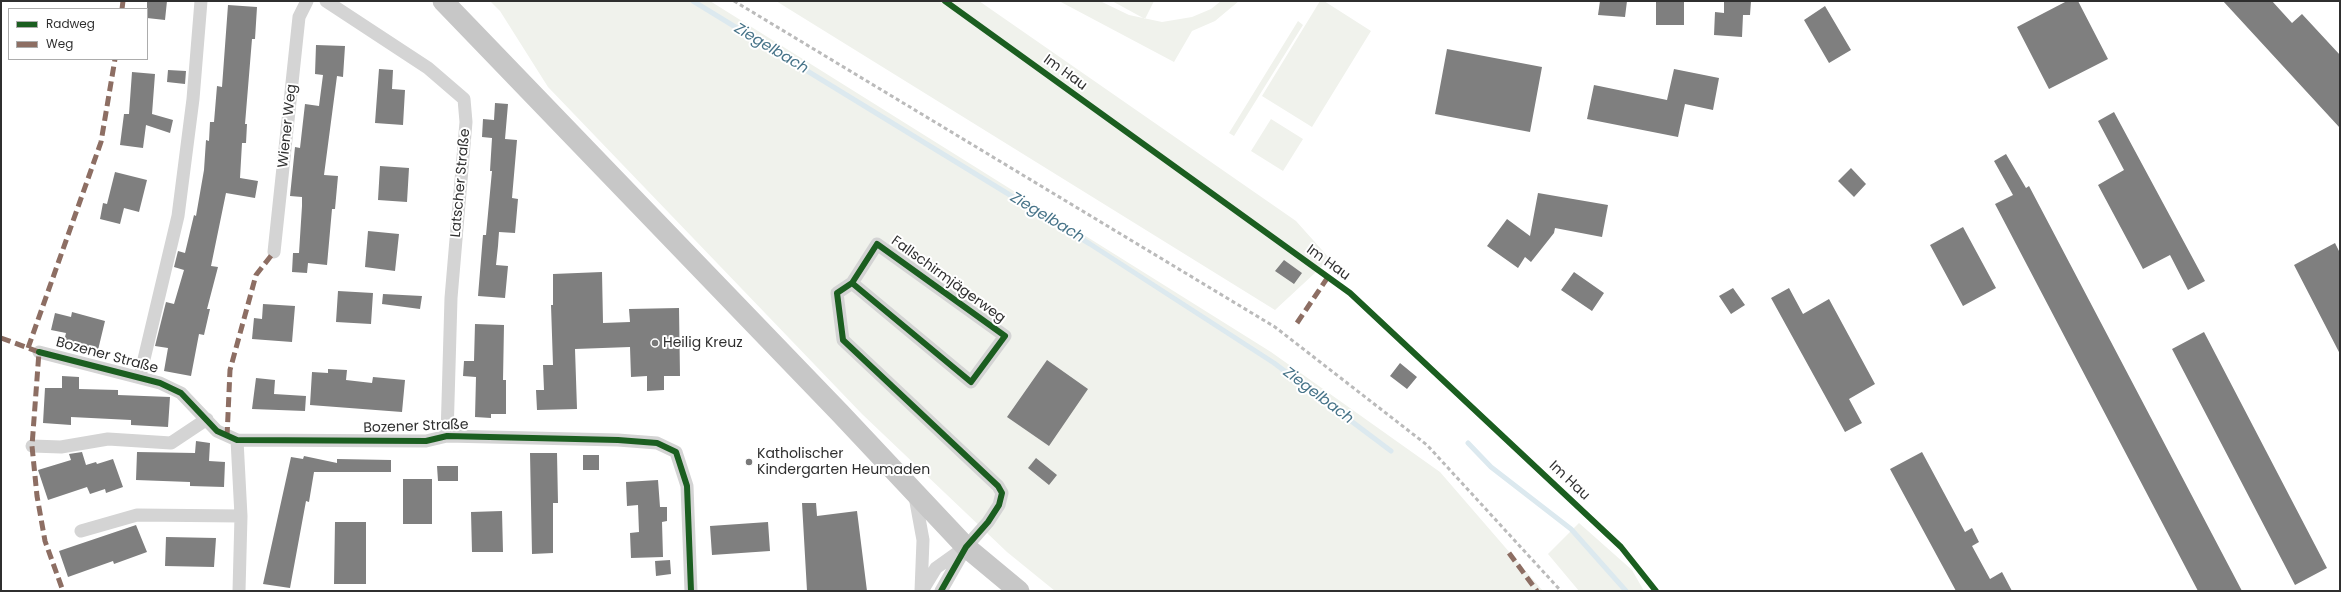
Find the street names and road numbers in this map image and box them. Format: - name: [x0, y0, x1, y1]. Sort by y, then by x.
- street label: Im Hau: [1040, 52, 1090, 94]
- street label: Wiener Weg: [275, 83, 301, 169]
- street label: Latscher Straße: [448, 128, 474, 238]
- street label: Fallschirmjägerweg: [888, 233, 1008, 327]
- street label: Im Hau: [1303, 242, 1353, 284]
- street label: Bozener Straße: [54, 334, 160, 378]
- street label: Bozener Straße: [363, 417, 469, 437]
- street label: Im Hau: [1545, 458, 1593, 504]

